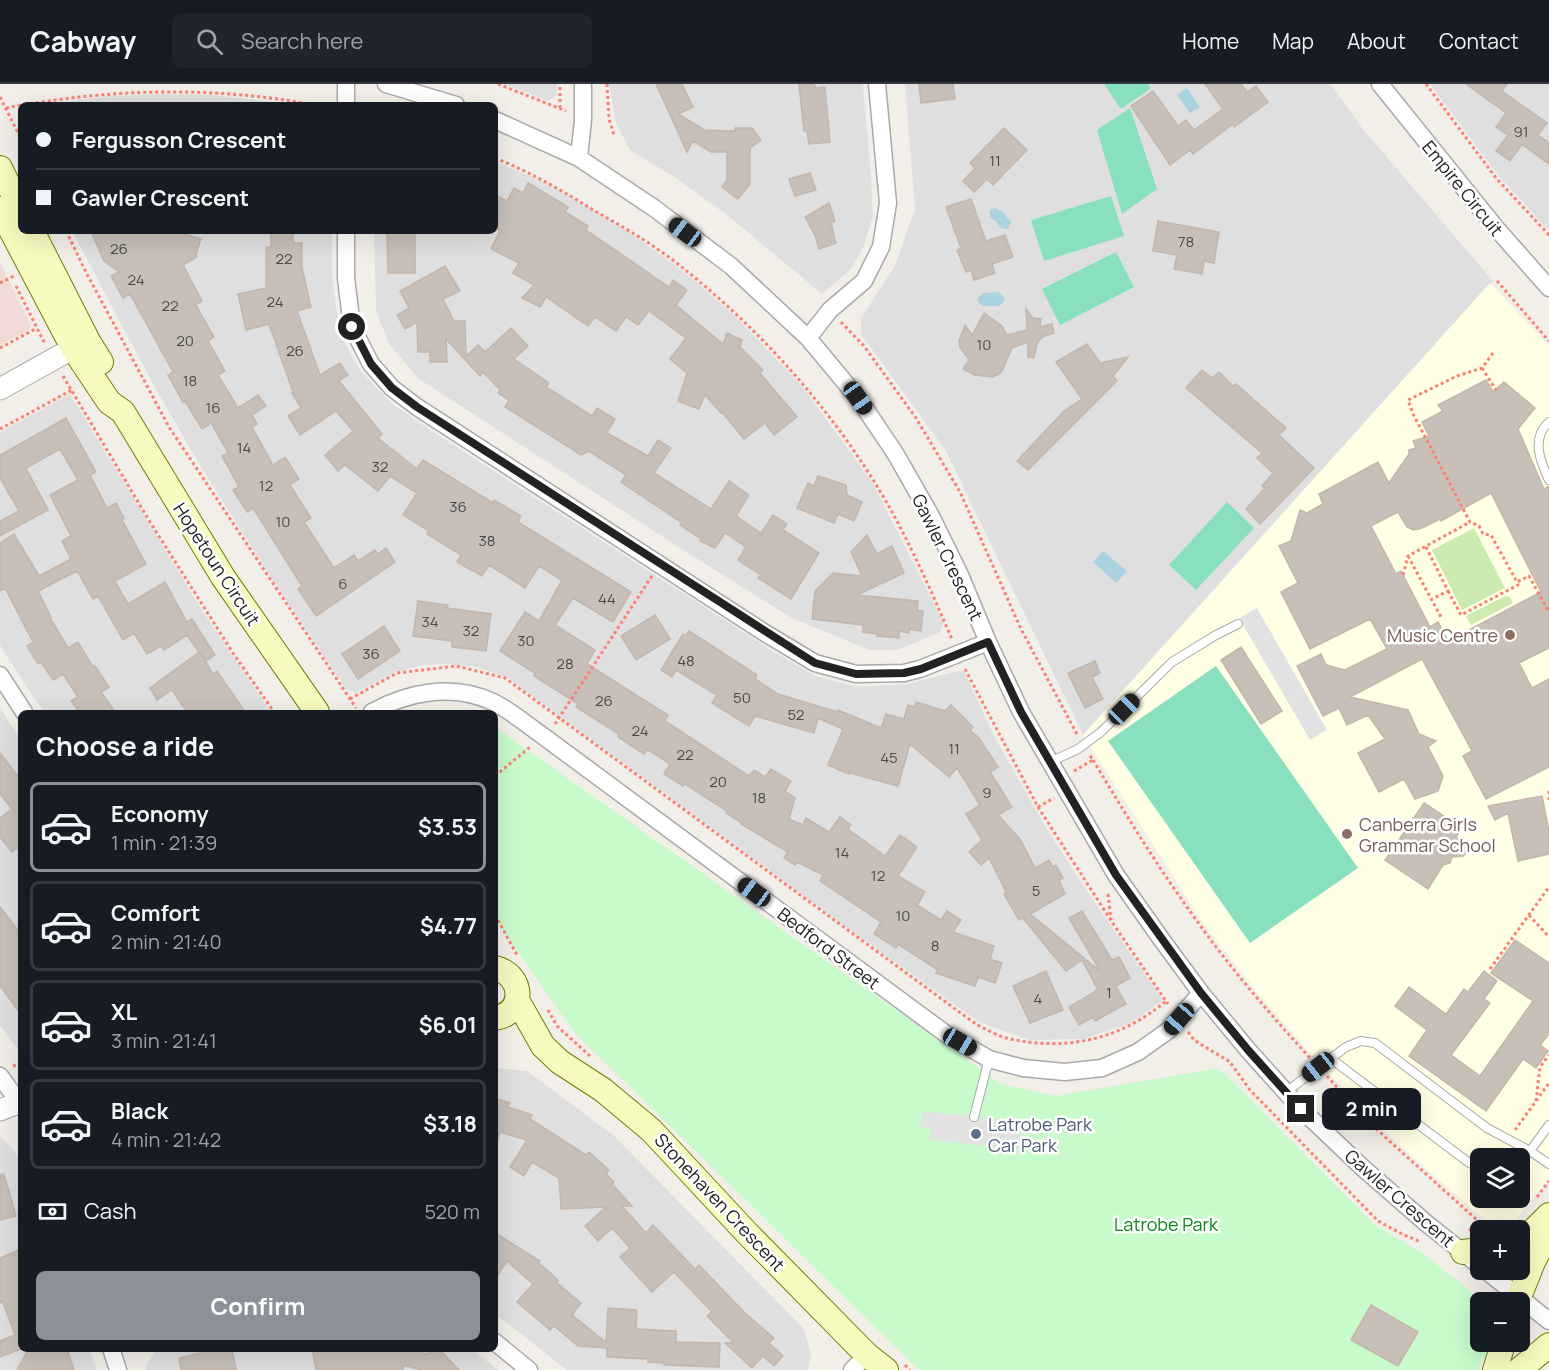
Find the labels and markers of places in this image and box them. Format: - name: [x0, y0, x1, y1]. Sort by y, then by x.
- place label: Music Centre: [1387, 623, 1498, 647]
- marker: Music Centre: [1503, 628, 1517, 642]
- place label: Canberra Girls Grammar School: [1359, 812, 1496, 857]
- marker: Canberra Girls Grammar School: [1340, 827, 1354, 841]
- place label: Latrobe Park Car Park: [988, 1112, 1093, 1157]
- marker: Latrobe Park Car Park: [969, 1127, 983, 1141]

